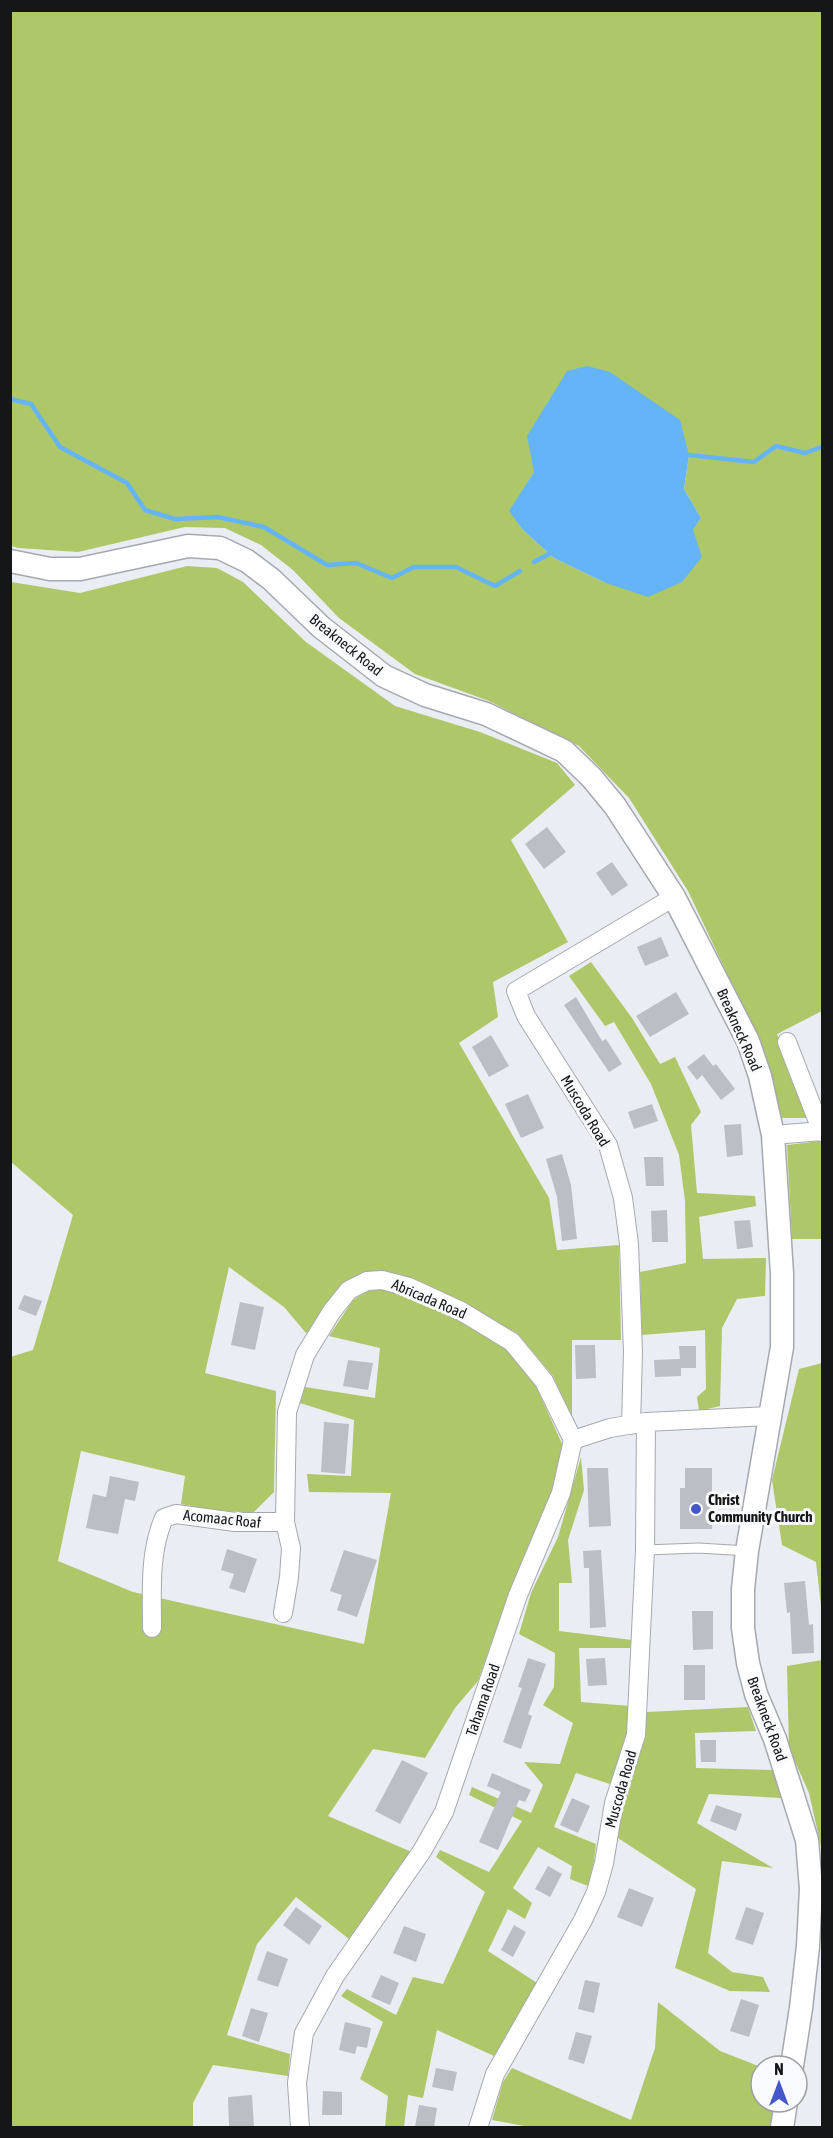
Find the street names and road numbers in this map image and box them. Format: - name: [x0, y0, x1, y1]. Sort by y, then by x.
- street label: Breakneck Road: [306, 610, 386, 679]
- street label: Breakneck Road: [714, 986, 765, 1074]
- street label: Muscoda Road: [558, 1072, 613, 1149]
- street label: Abricada Road: [389, 1275, 469, 1322]
- street label: Acomaac Roaf: [182, 1506, 262, 1531]
- street label: Tahama Road: [462, 1662, 503, 1738]
- street label: Breakneck Road: [744, 1674, 791, 1763]
- street label: Muscoda Road: [601, 1748, 640, 1830]

